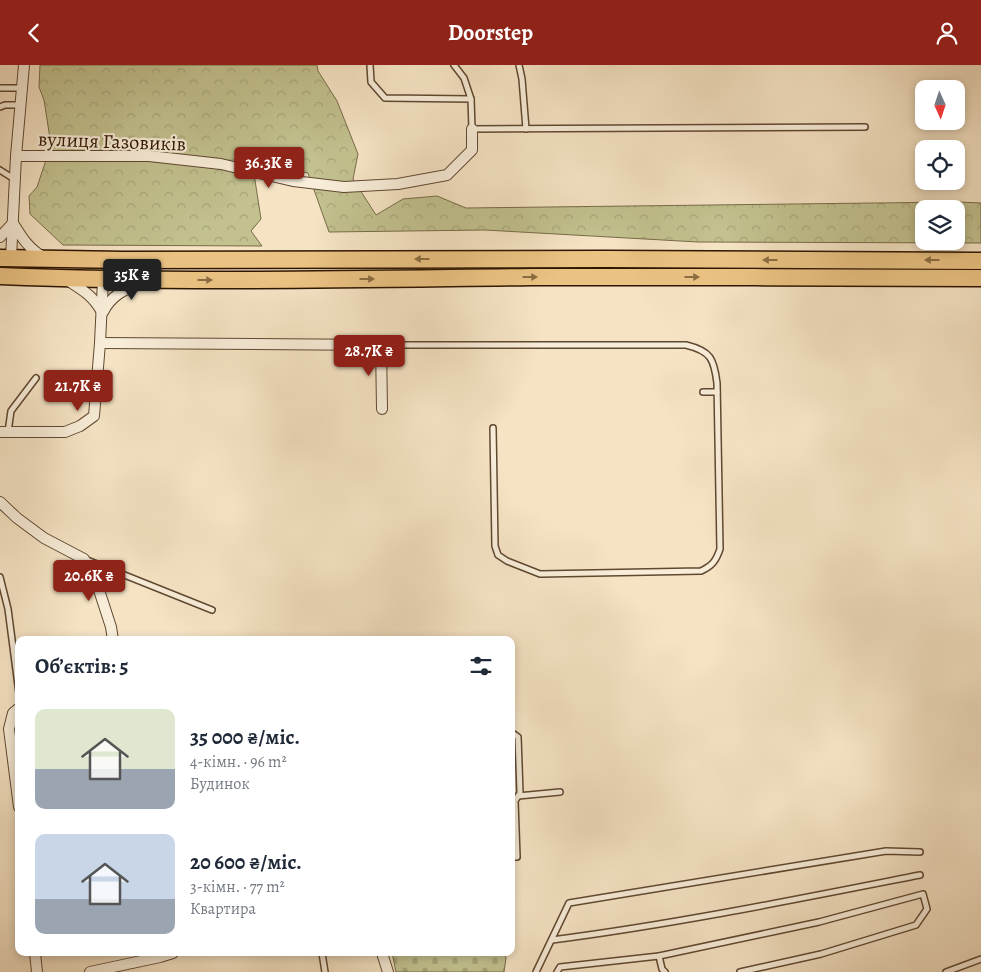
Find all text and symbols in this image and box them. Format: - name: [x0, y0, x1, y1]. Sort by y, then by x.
- text: Doorstep: [448, 18, 533, 48]
- icon: back: [20, 19, 48, 47]
- icon: person: [933, 19, 961, 47]
- north arrow: [915, 80, 965, 130]
- map controls: [915, 80, 965, 250]
- street label: вулиця Газовиків: [37, 125, 187, 158]
- button: locate: [915, 140, 965, 190]
- pin: 36.3K ₴: [223, 147, 315, 189]
- text: 36.3K ₴: [245, 152, 293, 174]
- button: layers: [915, 200, 965, 250]
- one-way arrow: [414, 255, 430, 263]
- one-way arrow: [762, 256, 778, 264]
- one-way arrow: [924, 256, 940, 264]
- pin: 35K ₴: [97, 259, 167, 301]
- text: 35K ₴: [114, 264, 150, 286]
- one-way arrow: [522, 273, 538, 281]
- one-way arrow: [684, 273, 700, 281]
- one-way arrow: [359, 274, 375, 282]
- one-way arrow: [197, 276, 213, 284]
- pin: 28.7K ₴: [323, 335, 415, 377]
- text: 28.7K ₴: [345, 340, 393, 362]
- pin: 21.7K ₴: [32, 369, 124, 412]
- text: 21.7K ₴: [55, 375, 101, 397]
- pin: 20.6K ₴: [43, 559, 135, 602]
- text: 20.6K ₴: [64, 565, 114, 587]
- text: Об’єктів: 5: [35, 652, 128, 680]
- icon: filters: [467, 652, 495, 680]
- text: 35 000 ₴/міс.: [190, 723, 300, 751]
- icon: home: [75, 729, 135, 789]
- text: 4-кімн. · 96 m²: [190, 751, 287, 773]
- text: Будинок: [190, 773, 250, 795]
- text: 20 600 ₴/міс.: [190, 848, 302, 876]
- icon: home: [75, 854, 135, 914]
- text: 3-кімн. · 77 m²: [190, 876, 285, 898]
- text: Квартира: [190, 898, 256, 920]

